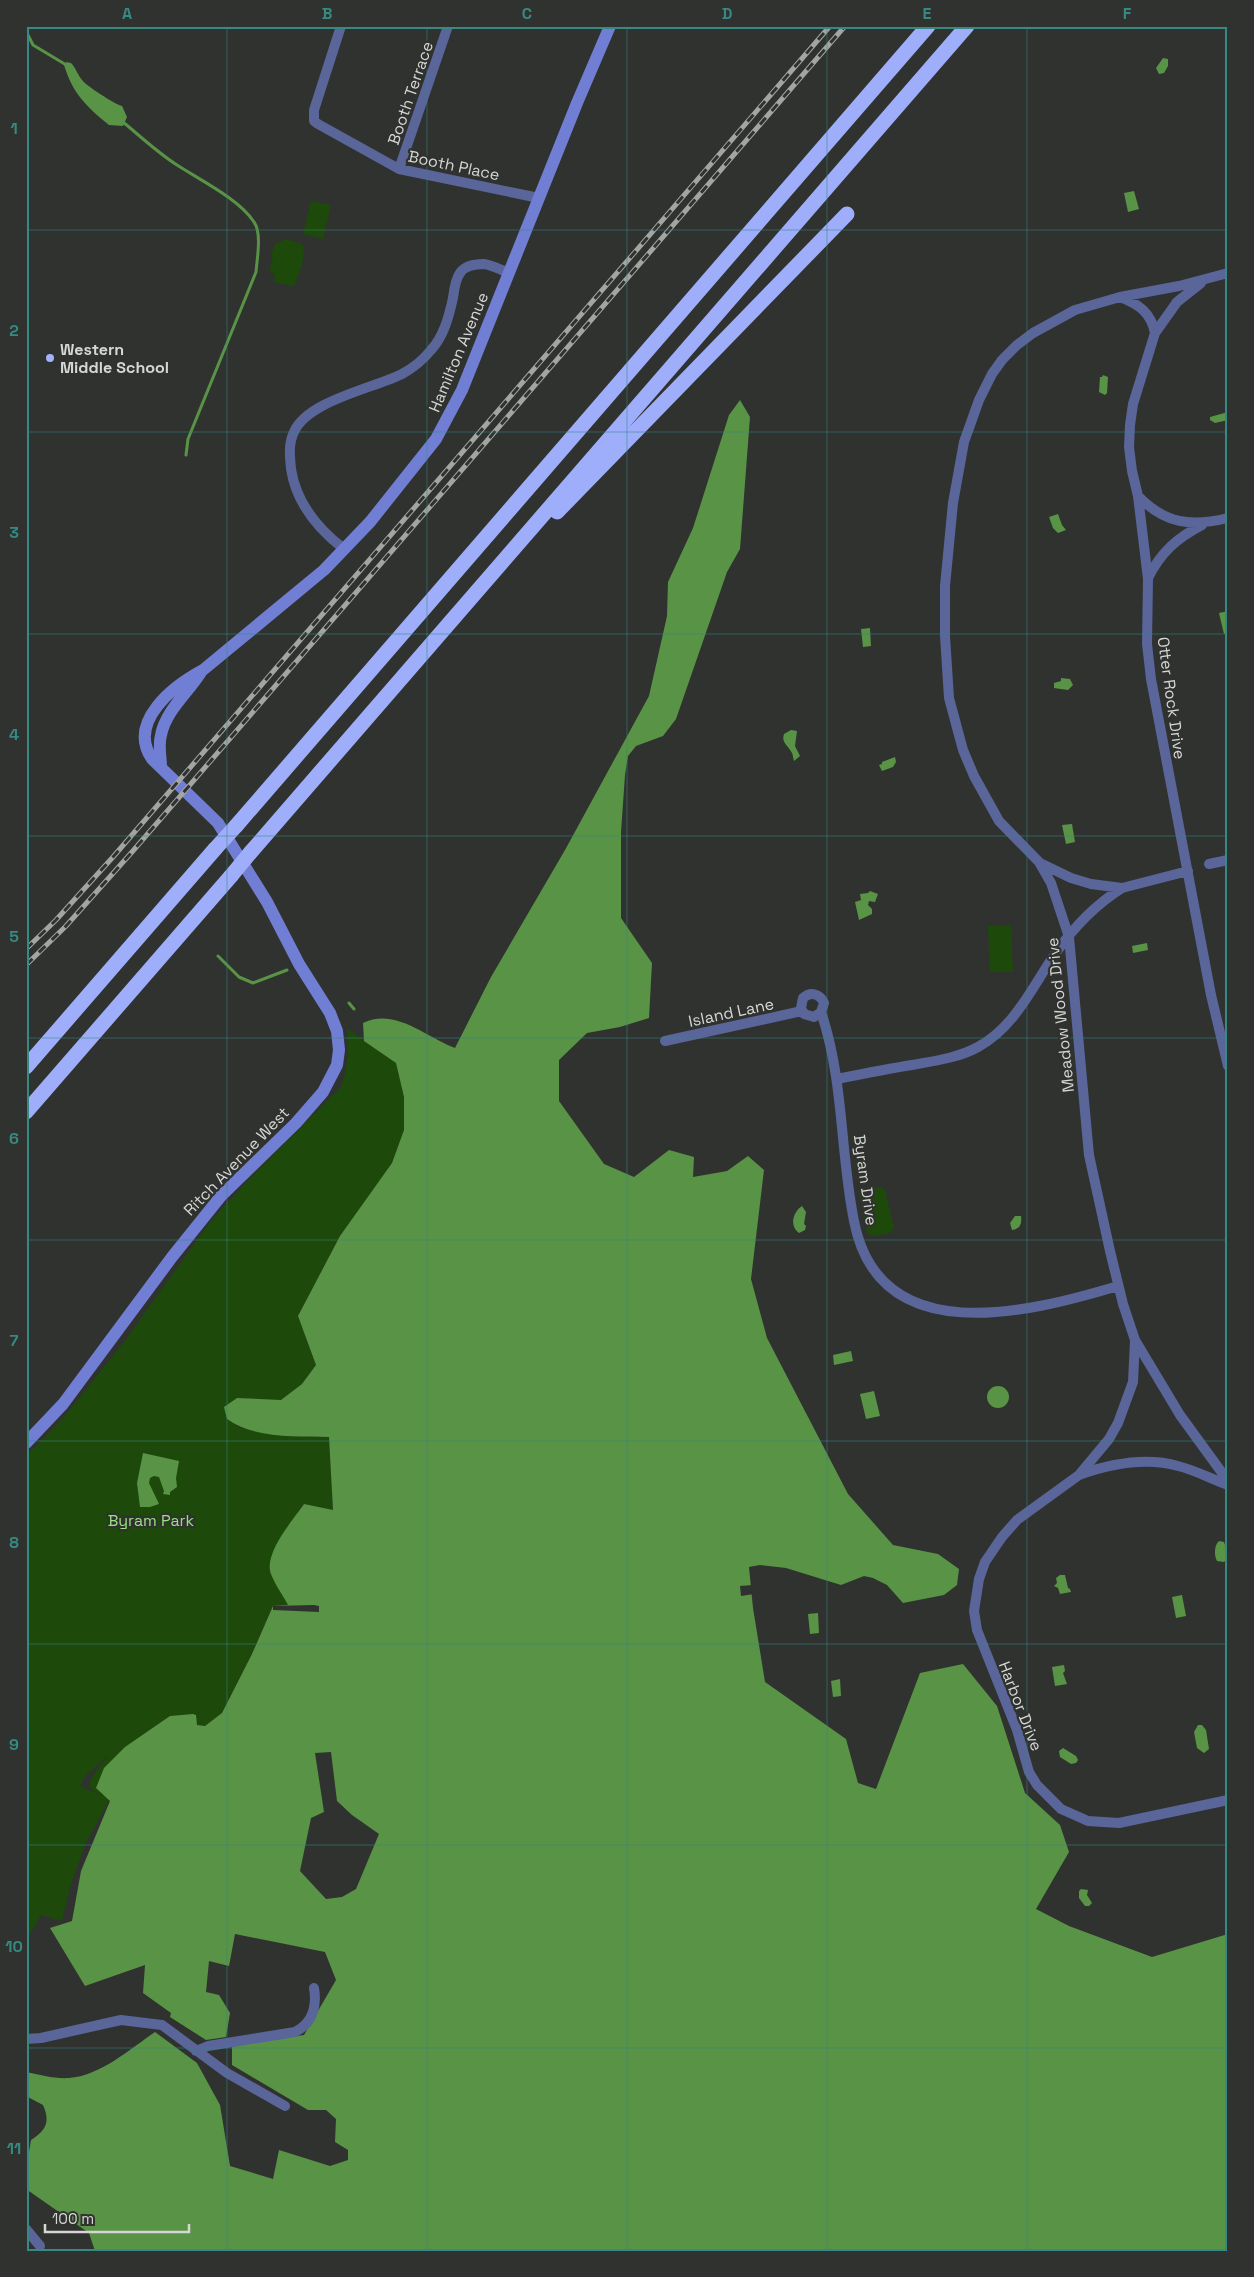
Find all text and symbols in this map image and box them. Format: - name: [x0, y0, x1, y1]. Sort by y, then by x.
- text: A: [122, 3, 132, 24]
- text: B: [322, 3, 332, 24]
- text: C: [522, 3, 532, 24]
- text: D: [722, 3, 732, 24]
- text: E: [923, 3, 932, 24]
- text: F: [1123, 3, 1132, 24]
- street label: Booth Terrace: [383, 39, 438, 148]
- text: 1: [10, 118, 18, 139]
- street label: Booth Place: [406, 146, 502, 185]
- street label: Hamilton Avenue: [424, 289, 493, 415]
- text: 2: [9, 320, 19, 341]
- place label: Western Middle School: [60, 339, 169, 378]
- marker: Western Middle School: [44, 352, 56, 364]
- text: 3: [9, 522, 19, 543]
- street label: Otter Rock Drive: [1153, 635, 1190, 761]
- text: 4: [9, 724, 19, 745]
- text: 5: [9, 926, 19, 947]
- street label: Meadow Wood Drive: [1042, 937, 1079, 1093]
- street label: Island Lane: [686, 993, 776, 1032]
- street label: Ritch Avenue West: [179, 1102, 294, 1220]
- text: 6: [9, 1128, 19, 1149]
- street label: Byram Drive: [849, 1133, 882, 1227]
- text: 7: [10, 1330, 19, 1351]
- park label: Byram Park: [108, 1510, 195, 1531]
- text: 8: [9, 1532, 19, 1553]
- street label: Harbor Drive: [994, 1658, 1047, 1754]
- text: 9: [9, 1734, 19, 1755]
- text: 10: [5, 1936, 23, 1957]
- text: 11: [7, 2138, 21, 2159]
- scale bar: [45, 2202, 189, 2234]
- text: 100 m: [52, 2209, 94, 2228]

